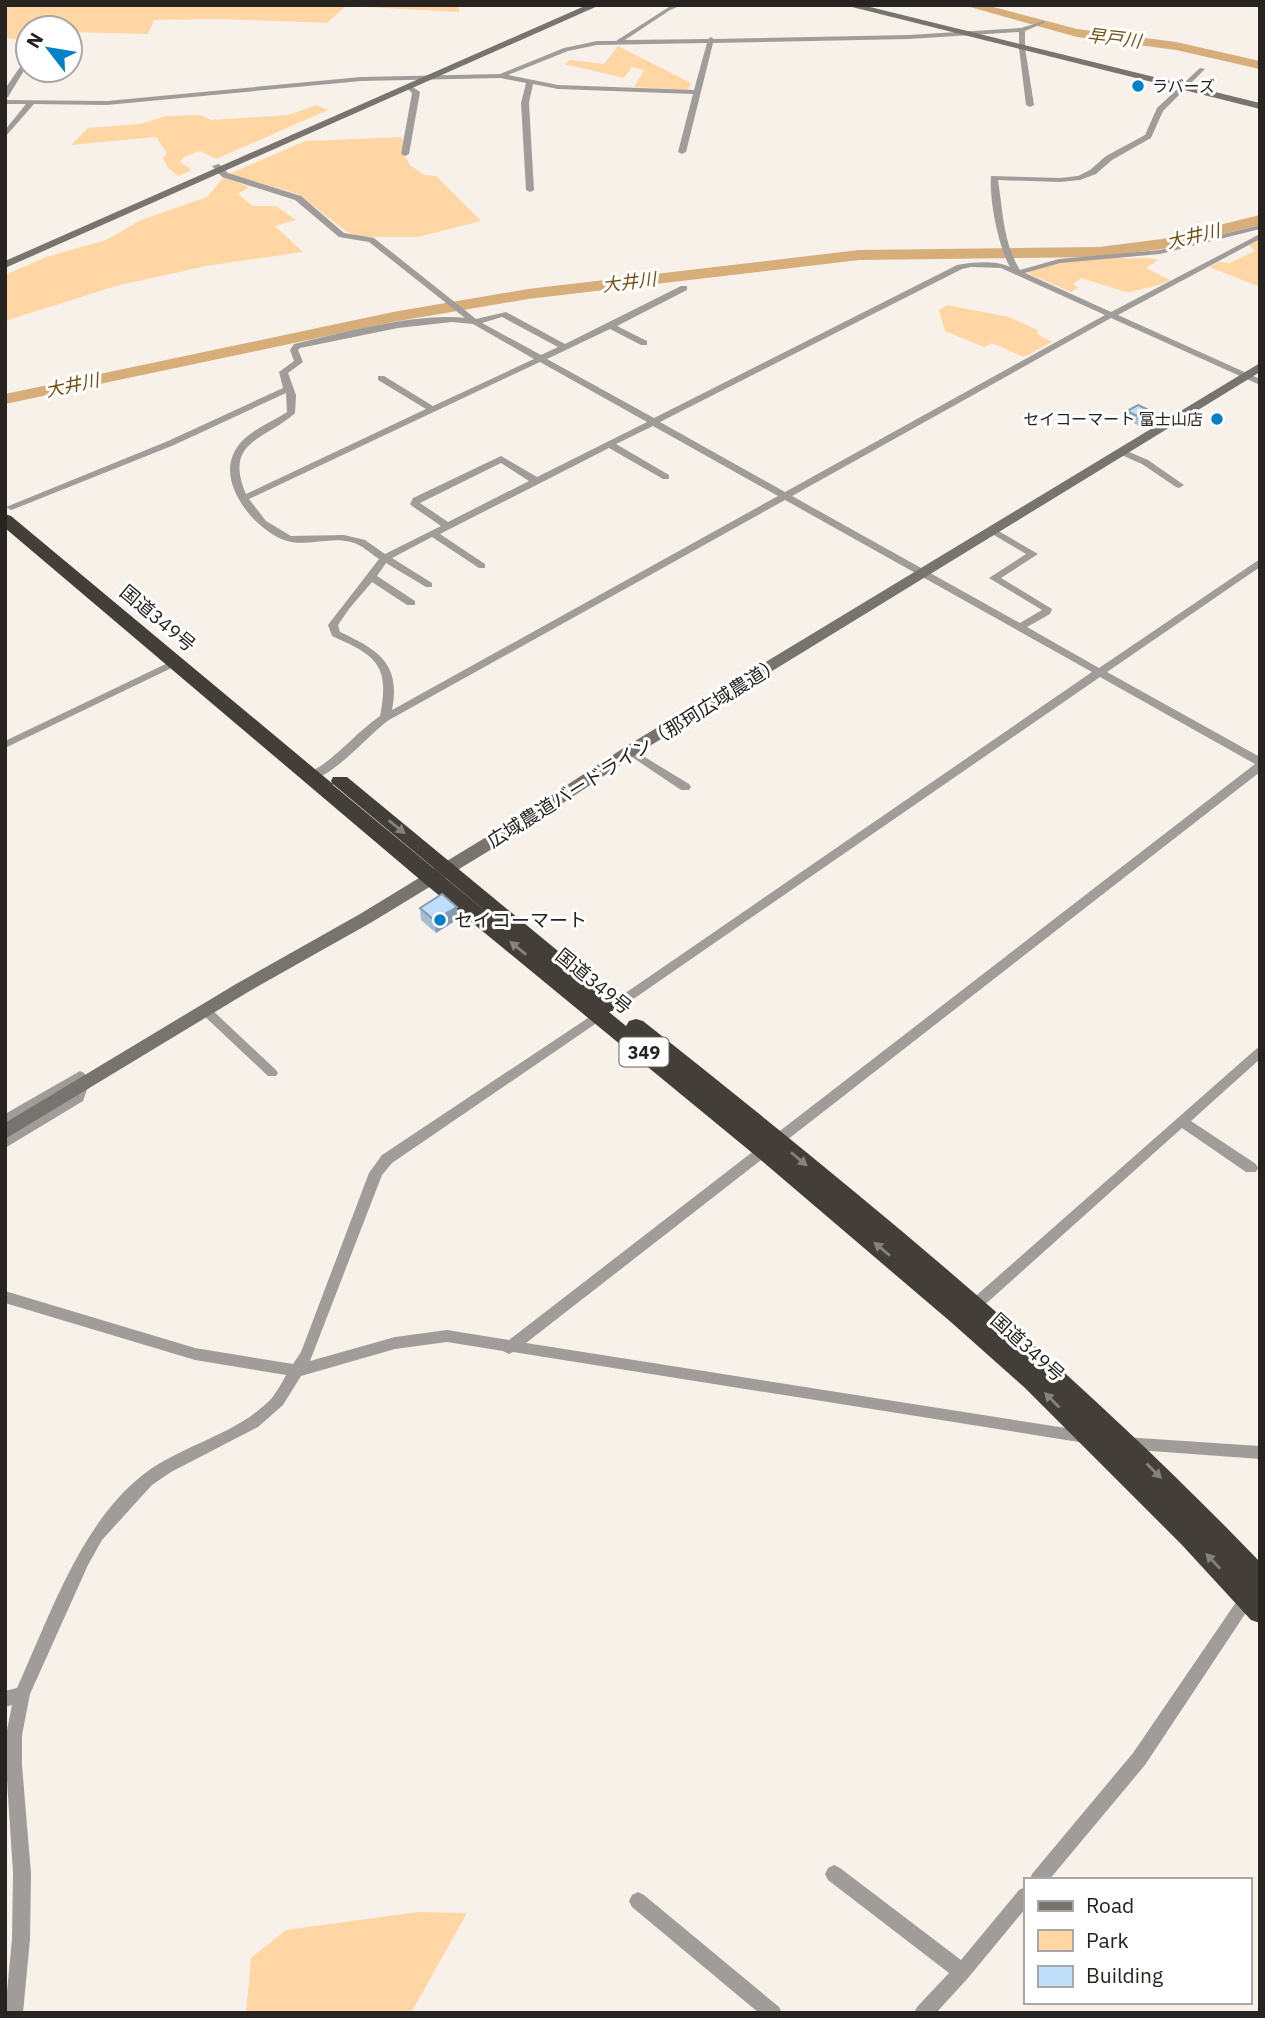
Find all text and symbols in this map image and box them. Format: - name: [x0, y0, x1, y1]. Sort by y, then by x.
- north arrow: [14, 14, 84, 84]
- water label: 早戸川: [1086, 23, 1144, 53]
- text: N: [21, 28, 48, 52]
- place label: ラバーズ: [1152, 76, 1215, 96]
- marker: ラバーズ: [1130, 78, 1146, 94]
- water label: 大井川: [1164, 218, 1224, 253]
- water label: 大井川: [601, 267, 659, 297]
- water label: 大井川: [43, 368, 103, 402]
- place label: セイコーマート 富士山店: [1023, 409, 1203, 429]
- marker: セイコーマート 富士山店: [1209, 411, 1225, 427]
- street label: 国道349号: [115, 579, 201, 657]
- street label: 広域農道バードライン（那珂広域農道）: [483, 651, 785, 853]
- one-way arrow: [388, 819, 406, 834]
- place label: セイコーマート: [454, 908, 587, 932]
- marker: セイコーマート: [432, 912, 448, 928]
- one-way arrow: [509, 941, 526, 956]
- street label: 国道349号: [551, 943, 637, 1019]
- road number: 349: [620, 1037, 668, 1066]
- one-way arrow: [791, 1151, 808, 1166]
- one-way arrow: [873, 1242, 890, 1257]
- street label: 国道349号: [986, 1308, 1070, 1386]
- one-way arrow: [1044, 1391, 1061, 1408]
- one-way arrow: [1145, 1462, 1162, 1478]
- one-way arrow: [1205, 1552, 1222, 1569]
- legend: [1024, 1878, 1251, 2004]
- text: Road: [1086, 1891, 1134, 1919]
- text: Park: [1086, 1926, 1129, 1954]
- text: Building: [1086, 1961, 1163, 1989]

